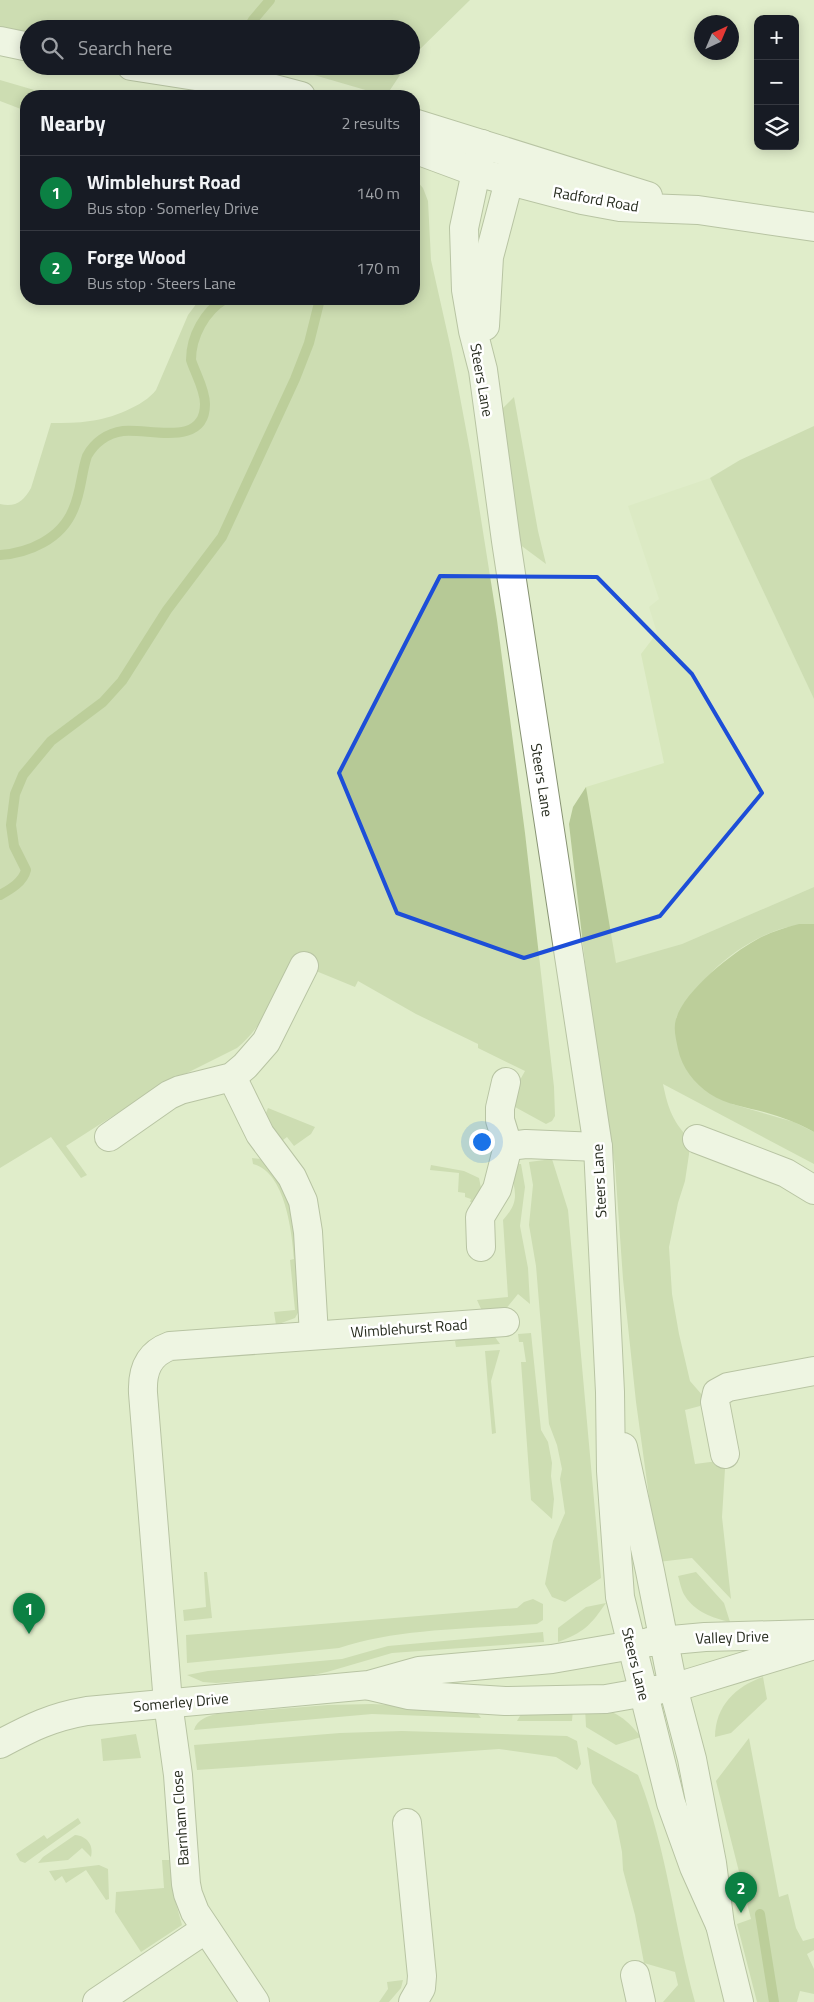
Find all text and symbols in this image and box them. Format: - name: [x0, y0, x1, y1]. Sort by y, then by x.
- north arrow: [694, 15, 739, 60]
- map controls: [754, 15, 799, 150]
- button: +: [754, 15, 799, 60]
- search box: [20, 20, 420, 75]
- text: Search here: [78, 33, 172, 62]
- icon: search: [38, 34, 66, 62]
- button: −: [754, 60, 799, 105]
- button: layers: [754, 105, 799, 150]
- text: Nearby: [40, 107, 105, 139]
- text: 2 results: [341, 111, 400, 135]
- text: Wimblehurst Road: [87, 167, 241, 196]
- street label: Radford Road: [552, 180, 640, 218]
- text: 1: [52, 181, 60, 205]
- text: 140 m: [356, 181, 400, 205]
- text: Bus stop · Somerley Drive: [87, 196, 259, 220]
- text: Forge Wood: [87, 242, 186, 271]
- text: 2: [52, 256, 60, 280]
- text: 170 m: [356, 256, 400, 280]
- text: Bus stop · Steers Lane: [87, 271, 236, 295]
- street label: Steers Lane: [464, 341, 500, 419]
- street label: Steers Lane: [525, 742, 559, 818]
- your location: [469, 1129, 495, 1155]
- street label: Steers Lane: [586, 1143, 612, 1219]
- street label: Wimblehurst Road: [350, 1312, 468, 1344]
- pin: 1: [13, 1593, 45, 1634]
- street label: Valley Drive: [695, 1624, 769, 1650]
- street label: Steers Lane: [616, 1625, 656, 1703]
- street label: Somerley Drive: [132, 1686, 230, 1718]
- street label: Barnham Close: [165, 1770, 195, 1866]
- pin: 2: [725, 1872, 757, 1913]

